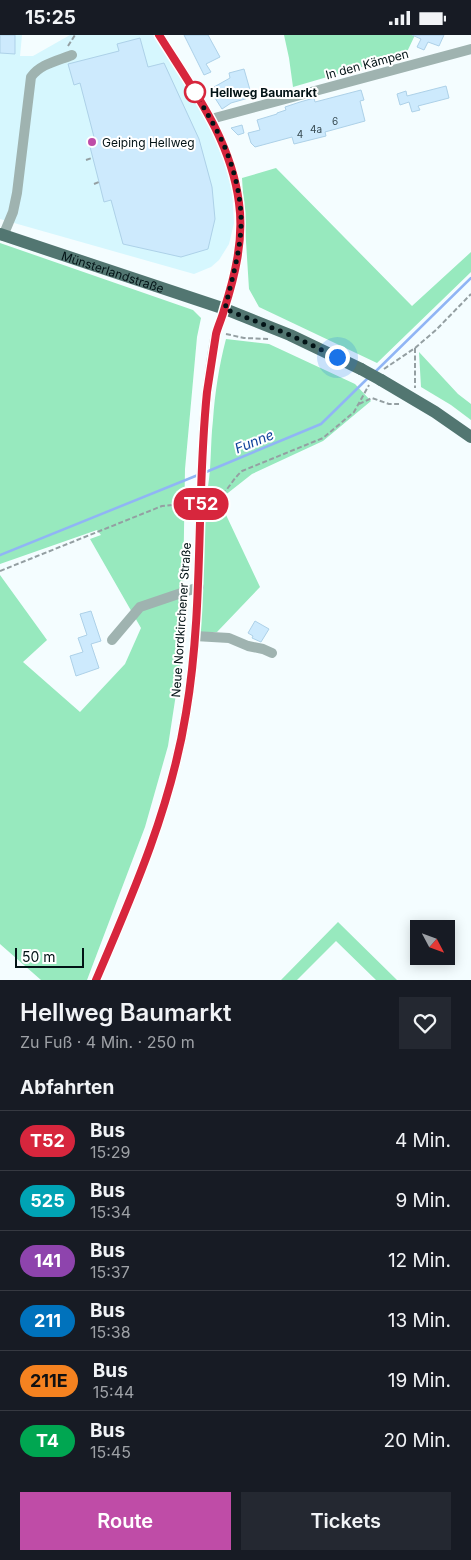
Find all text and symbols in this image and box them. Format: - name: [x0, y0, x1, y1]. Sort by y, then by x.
- text: 15:25: [25, 6, 76, 29]
- street label: In den Kämpen: [324, 46, 410, 82]
- marker: Hellweg Baumarkt: [184, 81, 206, 103]
- place label: Hellweg Baumarkt: [210, 85, 318, 100]
- house number: 6: [332, 115, 338, 127]
- house number: 4a: [310, 123, 322, 135]
- house number: 4: [297, 128, 303, 140]
- place label: Geiping Hellweg: [102, 135, 195, 150]
- marker: Geiping Hellweg: [86, 136, 98, 148]
- street label: Münsterlandstraße: [60, 248, 166, 296]
- your location: [325, 345, 350, 370]
- water label: Funne: [232, 425, 276, 457]
- line badge: T52: [172, 488, 230, 520]
- text: T52: [184, 493, 218, 514]
- street label: Neue Nordkirchener Straße: [168, 542, 194, 698]
- north arrow: [410, 920, 455, 965]
- map controls: [410, 920, 455, 965]
- scale bar: [15, 945, 84, 968]
- text: 50 m: [22, 948, 56, 965]
- button: heart: [399, 997, 451, 1049]
- text: Hellweg Baumarkt: [20, 998, 231, 1027]
- text: Zu Fuß · 4 Min. · 250 m: [20, 1032, 195, 1052]
- text: Abfahrten: [20, 1076, 114, 1099]
- text: Bus: [90, 1119, 125, 1142]
- text: 4 Min.: [395, 1129, 451, 1152]
- text: T52: [30, 1130, 65, 1151]
- text: 15:29: [90, 1142, 131, 1162]
- text: Bus: [90, 1179, 125, 1202]
- text: 9 Min.: [395, 1189, 451, 1212]
- text: 525: [30, 1190, 65, 1211]
- text: 15:34: [90, 1202, 131, 1222]
- text: Bus: [90, 1239, 125, 1262]
- text: 12 Min.: [388, 1249, 451, 1272]
- text: 141: [34, 1250, 61, 1271]
- text: 15:37: [90, 1262, 130, 1282]
- text: Bus: [90, 1299, 125, 1322]
- text: 13 Min.: [388, 1309, 451, 1332]
- text: 211: [34, 1310, 61, 1331]
- text: 15:38: [90, 1322, 131, 1342]
- text: Bus: [93, 1359, 128, 1382]
- text: 19 Min.: [388, 1369, 451, 1392]
- text: 211E: [30, 1370, 68, 1391]
- text: 15:44: [93, 1382, 134, 1402]
- text: Bus: [90, 1419, 125, 1442]
- text: 20 Min.: [384, 1429, 451, 1452]
- text: T4: [36, 1430, 59, 1451]
- text: 15:45: [90, 1442, 131, 1462]
- button: Route: [20, 1492, 231, 1550]
- button: Tickets: [241, 1492, 451, 1550]

